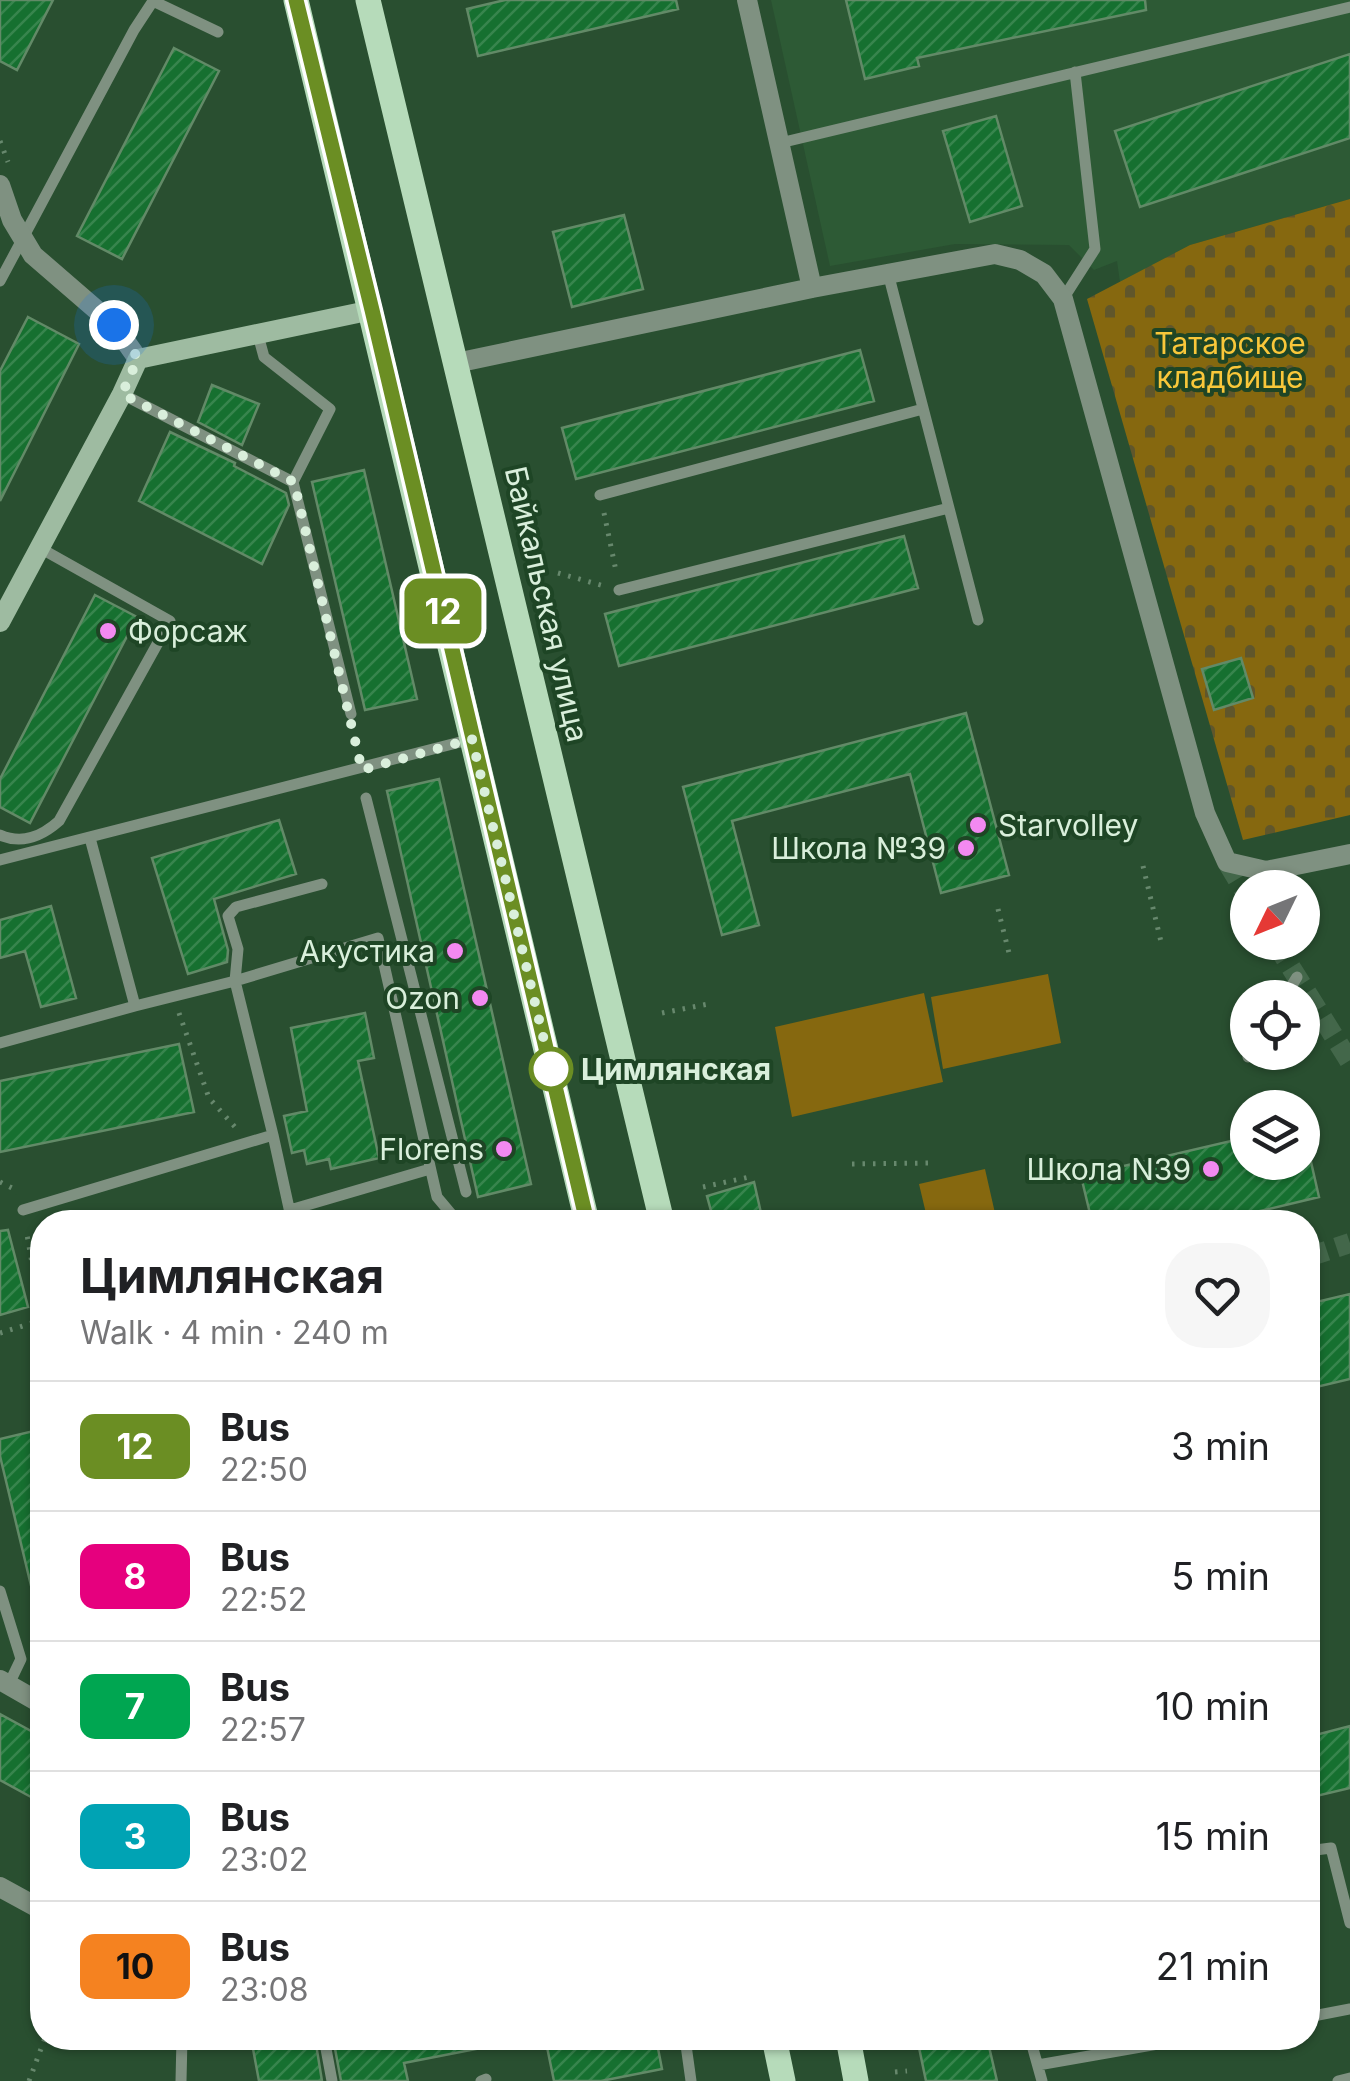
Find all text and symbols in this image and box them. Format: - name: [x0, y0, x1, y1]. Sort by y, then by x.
- your location: [89, 300, 139, 350]
- park label: Татарское кладбище: [1154, 325, 1306, 395]
- street label: Байкальская улица: [498, 463, 596, 745]
- line badge: 12: [398, 578, 488, 644]
- text: 12: [424, 590, 462, 632]
- place label: Форсаж: [128, 613, 248, 649]
- marker: Форсаж: [97, 620, 119, 642]
- place label: Starvolley: [998, 807, 1139, 843]
- marker: Starvolley: [967, 814, 989, 836]
- place label: Школа №39: [771, 830, 946, 866]
- marker: Школа №39: [955, 837, 977, 859]
- north arrow: [1230, 870, 1320, 960]
- map controls: [1230, 870, 1320, 1180]
- place label: Акустика: [299, 933, 435, 969]
- marker: Акустика: [444, 940, 466, 962]
- place label: Ozon: [385, 980, 460, 1016]
- button: locate: [1230, 980, 1320, 1070]
- marker: Ozon: [469, 987, 491, 1009]
- marker: Цимлянская: [530, 1048, 572, 1090]
- place label: Цимлянская: [581, 1051, 771, 1087]
- button: layers: [1230, 1090, 1320, 1180]
- place label: Florens: [379, 1131, 484, 1167]
- marker: Florens: [493, 1138, 515, 1160]
- place label: Школа N39: [1026, 1151, 1191, 1187]
- marker: Школа N39: [1200, 1158, 1222, 1180]
- button: heart: [1165, 1243, 1270, 1348]
- text: Цимлянская: [80, 1246, 384, 1305]
- text: Walk · 4 min · 240 m: [80, 1313, 389, 1352]
- text: Bus: [220, 1404, 290, 1450]
- text: 3 min: [1171, 1423, 1270, 1469]
- text: 12: [116, 1425, 154, 1467]
- text: 22:50: [220, 1450, 308, 1489]
- text: Bus: [220, 1534, 290, 1580]
- text: 5 min: [1171, 1553, 1270, 1599]
- text: 8: [124, 1555, 146, 1597]
- text: 22:52: [220, 1580, 307, 1619]
- text: Bus: [220, 1664, 290, 1710]
- text: 10 min: [1155, 1683, 1270, 1729]
- text: 7: [125, 1685, 145, 1727]
- text: 22:57: [220, 1710, 306, 1749]
- text: Bus: [220, 1794, 290, 1840]
- text: 15 min: [1156, 1813, 1270, 1859]
- text: 3: [124, 1815, 146, 1857]
- text: 23:02: [220, 1840, 308, 1879]
- text: Bus: [220, 1924, 290, 1970]
- text: 21 min: [1156, 1943, 1270, 1989]
- text: 10: [116, 1945, 154, 1987]
- text: 23:08: [220, 1970, 308, 2009]

